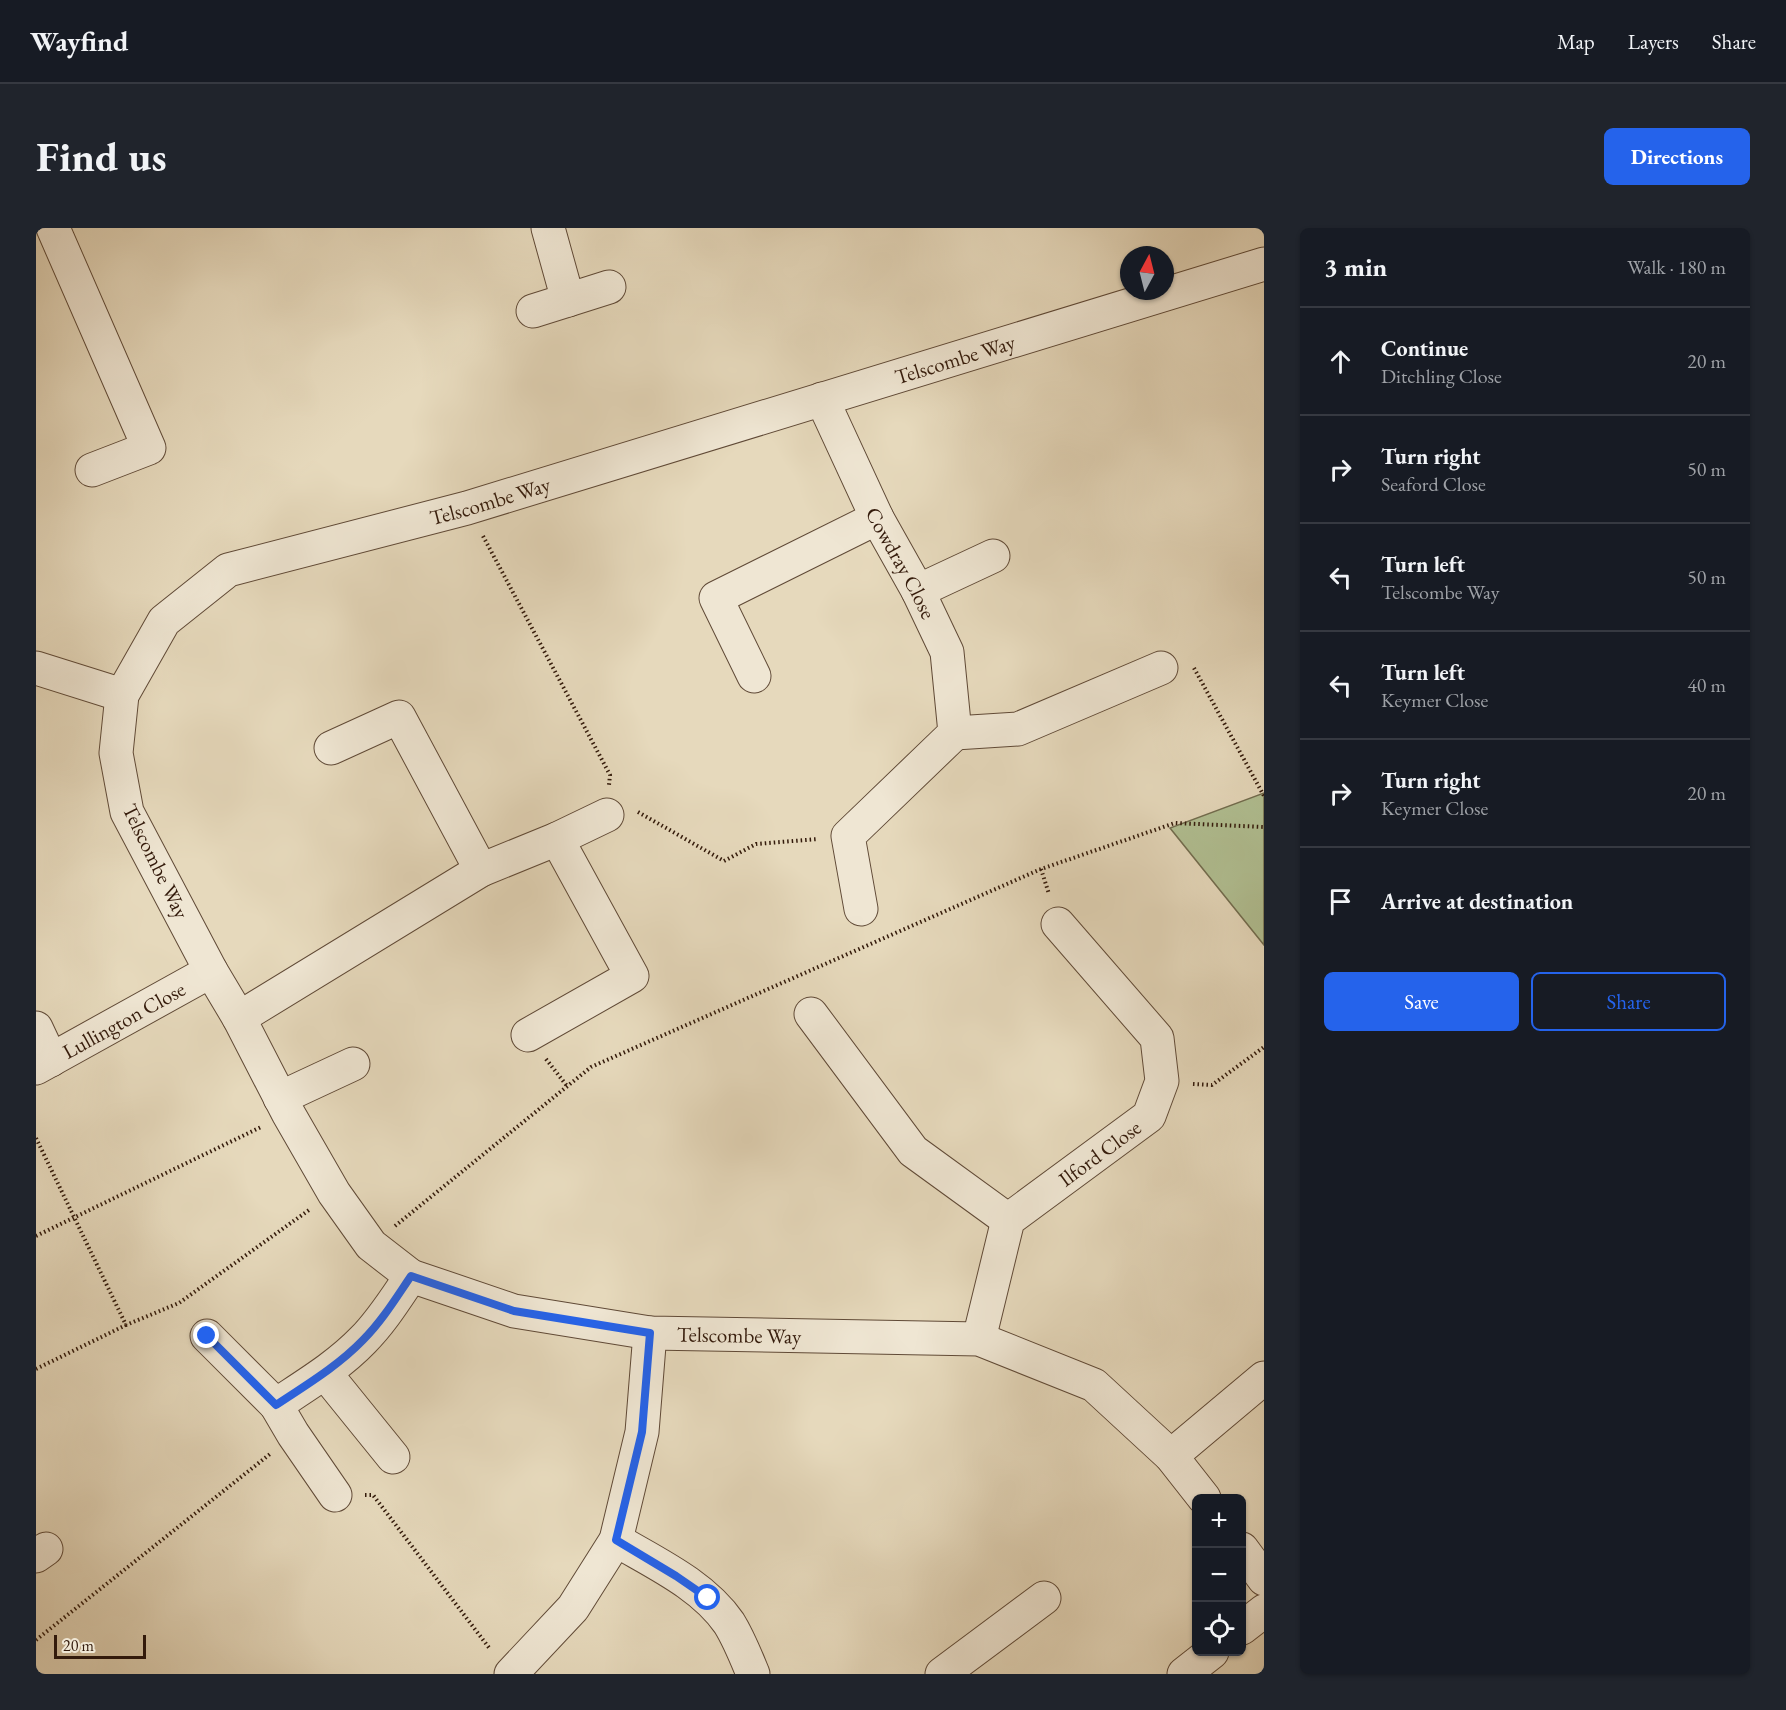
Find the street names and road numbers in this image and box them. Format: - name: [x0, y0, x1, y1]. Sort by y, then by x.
- street label: Telscombe Way: [891, 327, 1019, 390]
- street label: Telscombe Way: [427, 470, 554, 531]
- street label: Cowdray Close: [860, 502, 943, 623]
- street label: Telscombe Way: [117, 799, 196, 924]
- street label: Lullington Close: [57, 975, 190, 1064]
- street label: Ilford Close: [1053, 1113, 1146, 1192]
- street label: Telscombe Way: [677, 1320, 802, 1350]

